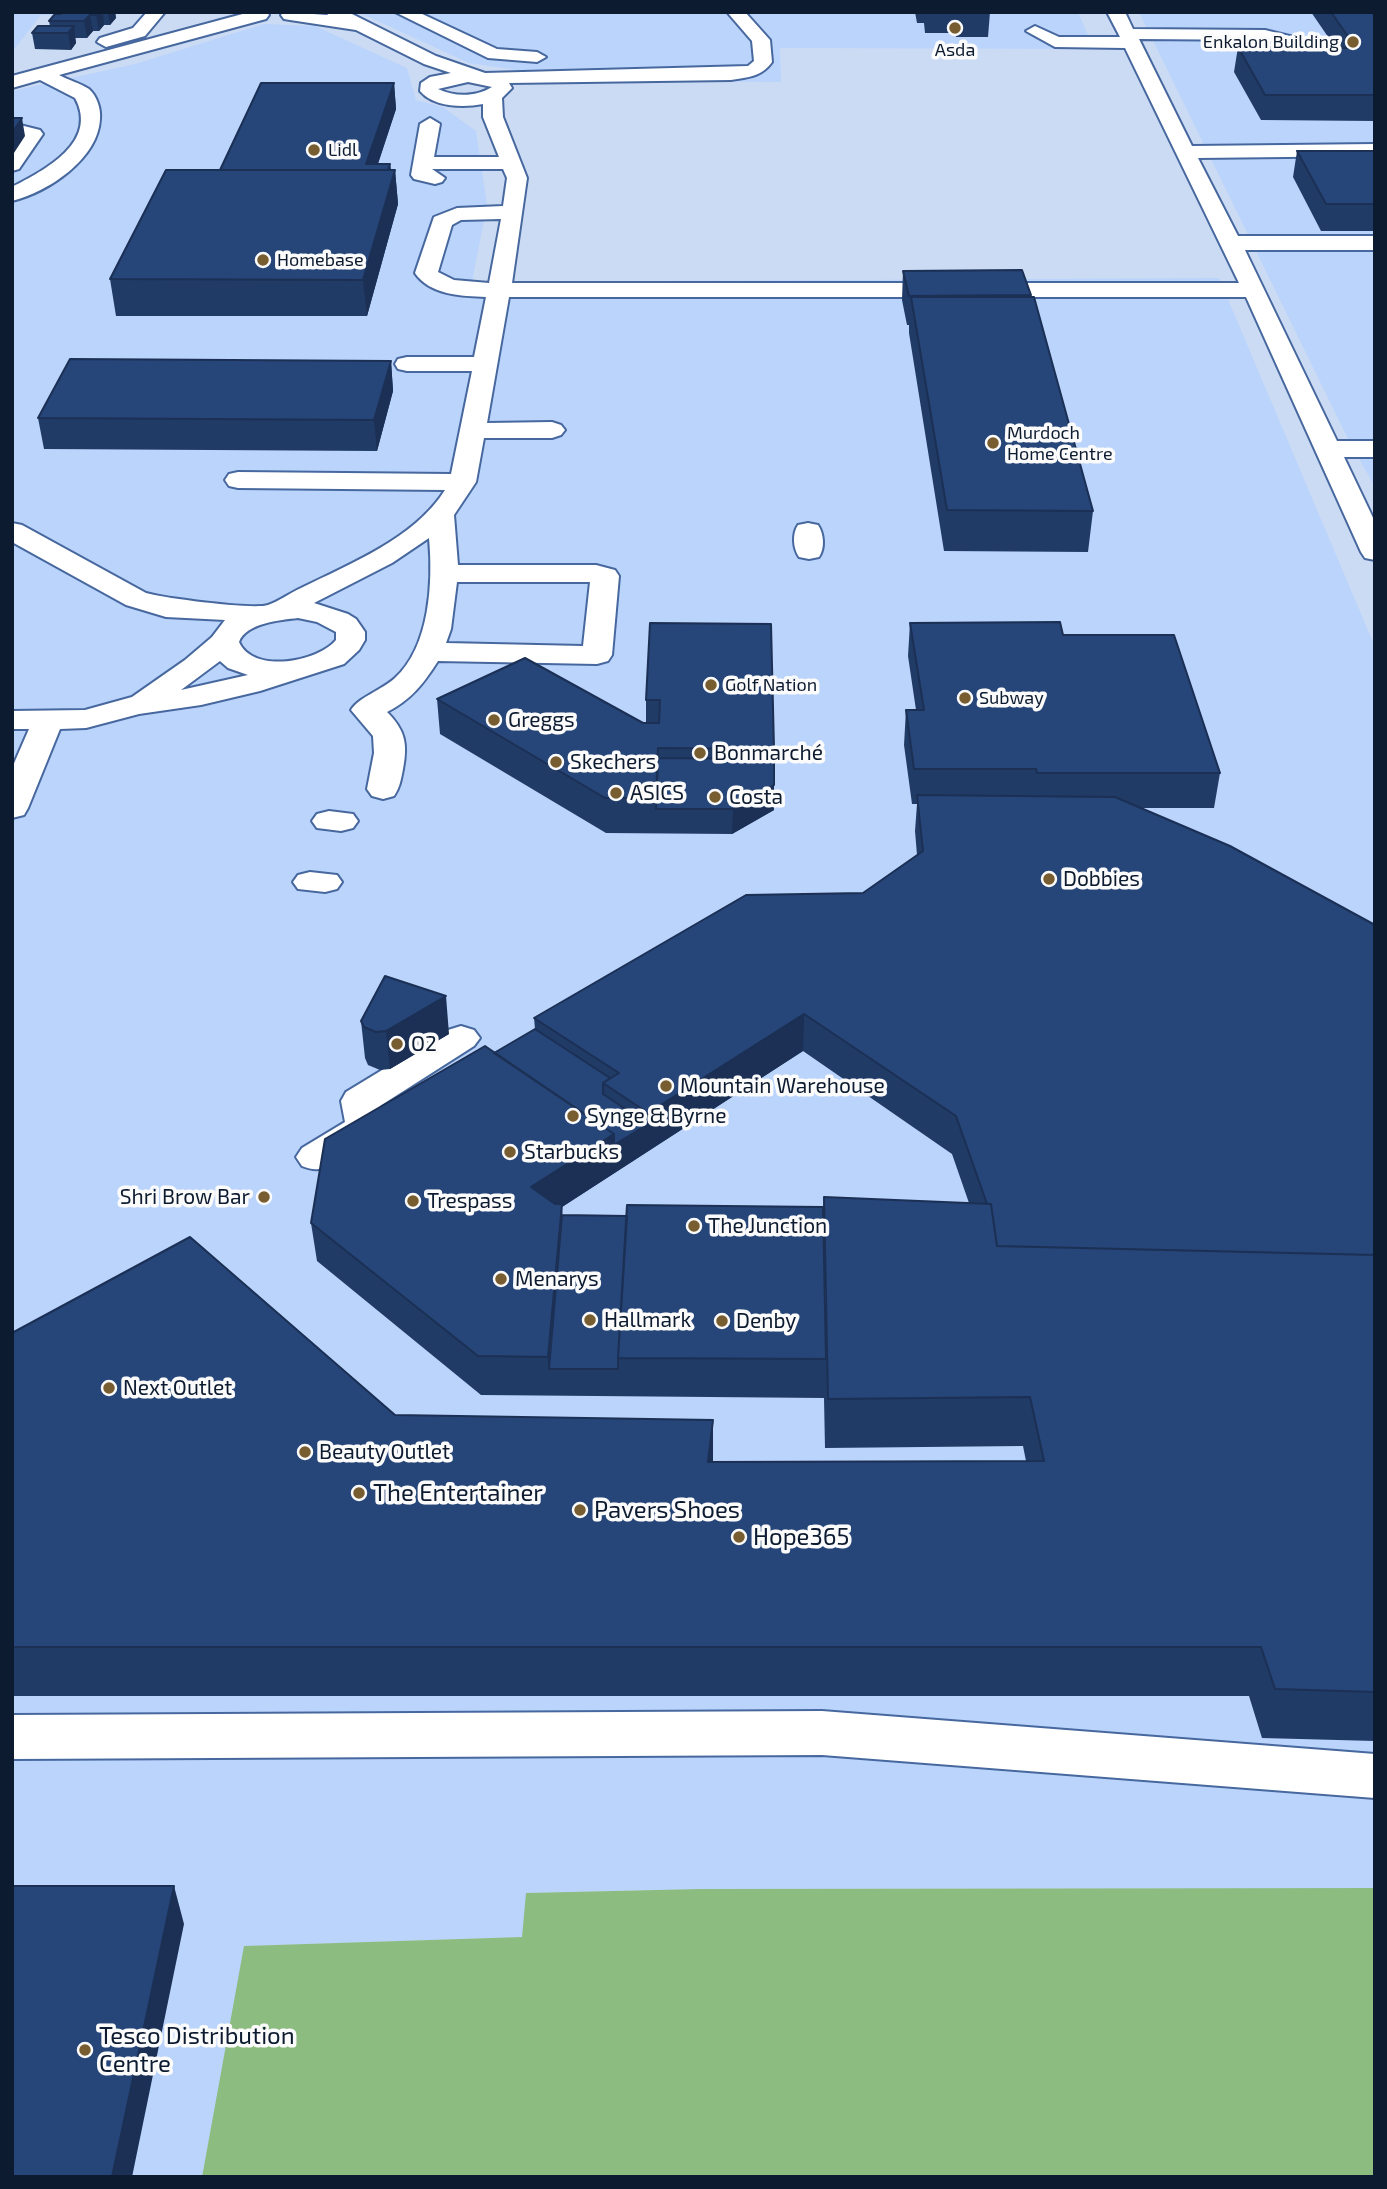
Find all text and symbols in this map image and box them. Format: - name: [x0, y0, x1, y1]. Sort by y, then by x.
- marker: Asda: [947, 20, 963, 36]
- place label: Enkalon Building: [1203, 31, 1339, 53]
- marker: Enkalon Building: [1345, 34, 1361, 50]
- place label: Asda: [935, 39, 975, 61]
- place label: Lidl: [328, 139, 357, 161]
- marker: Lidl: [306, 142, 322, 158]
- place label: Homebase: [277, 249, 364, 271]
- marker: Homebase: [255, 252, 271, 268]
- place label: Murdoch Home Centre: [1007, 422, 1113, 464]
- marker: Murdoch Home Centre: [985, 435, 1001, 451]
- place label: Golf Nation: [725, 674, 817, 696]
- marker: Golf Nation: [703, 677, 719, 693]
- place label: Subway: [979, 687, 1044, 709]
- marker: Subway: [957, 690, 973, 706]
- place label: Greggs: [508, 707, 575, 733]
- marker: Greggs: [486, 712, 502, 728]
- place label: Bonmarché: [714, 740, 823, 766]
- marker: Bonmarché: [692, 745, 708, 761]
- place label: Skechers: [570, 749, 656, 775]
- marker: Skechers: [548, 754, 564, 770]
- place label: ASICS: [630, 780, 684, 806]
- place label: Costa: [729, 784, 783, 810]
- marker: ASICS: [608, 785, 624, 801]
- marker: Costa: [707, 789, 723, 805]
- place label: Dobbies: [1063, 866, 1140, 892]
- marker: Dobbies: [1041, 871, 1057, 887]
- place label: O2: [411, 1031, 437, 1057]
- marker: O2: [389, 1036, 405, 1052]
- place label: Mountain Warehouse: [680, 1073, 885, 1099]
- marker: Mountain Warehouse: [658, 1078, 674, 1094]
- place label: Synge & Byrne: [587, 1103, 726, 1129]
- marker: Synge & Byrne: [565, 1108, 581, 1124]
- place label: Starbucks: [524, 1139, 619, 1165]
- marker: Starbucks: [502, 1144, 518, 1160]
- place label: Shri Brow Bar: [120, 1184, 250, 1210]
- place label: Trespass: [427, 1188, 512, 1214]
- marker: Shri Brow Bar: [256, 1189, 272, 1205]
- marker: Trespass: [405, 1193, 421, 1209]
- place label: The Junction: [708, 1213, 827, 1239]
- marker: The Junction: [686, 1218, 702, 1234]
- place label: Menarys: [515, 1266, 599, 1292]
- marker: Menarys: [493, 1271, 509, 1287]
- place label: Hallmark: [604, 1307, 691, 1333]
- place label: Denby: [736, 1308, 796, 1334]
- marker: Hallmark: [582, 1312, 598, 1328]
- marker: Denby: [714, 1313, 730, 1329]
- place label: Next Outlet: [123, 1375, 232, 1401]
- marker: Next Outlet: [101, 1380, 117, 1396]
- place label: Beauty Outlet: [319, 1439, 450, 1465]
- marker: Beauty Outlet: [297, 1444, 313, 1460]
- place label: The Entertainer: [373, 1479, 543, 1507]
- marker: The Entertainer: [351, 1485, 367, 1501]
- place label: Pavers Shoes: [594, 1496, 740, 1524]
- marker: Pavers Shoes: [572, 1502, 588, 1518]
- place label: Hope365: [753, 1523, 849, 1551]
- marker: Hope365: [731, 1529, 747, 1545]
- place label: Tesco Distribution Centre: [99, 2022, 295, 2078]
- marker: Tesco Distribution Centre: [77, 2042, 93, 2058]

